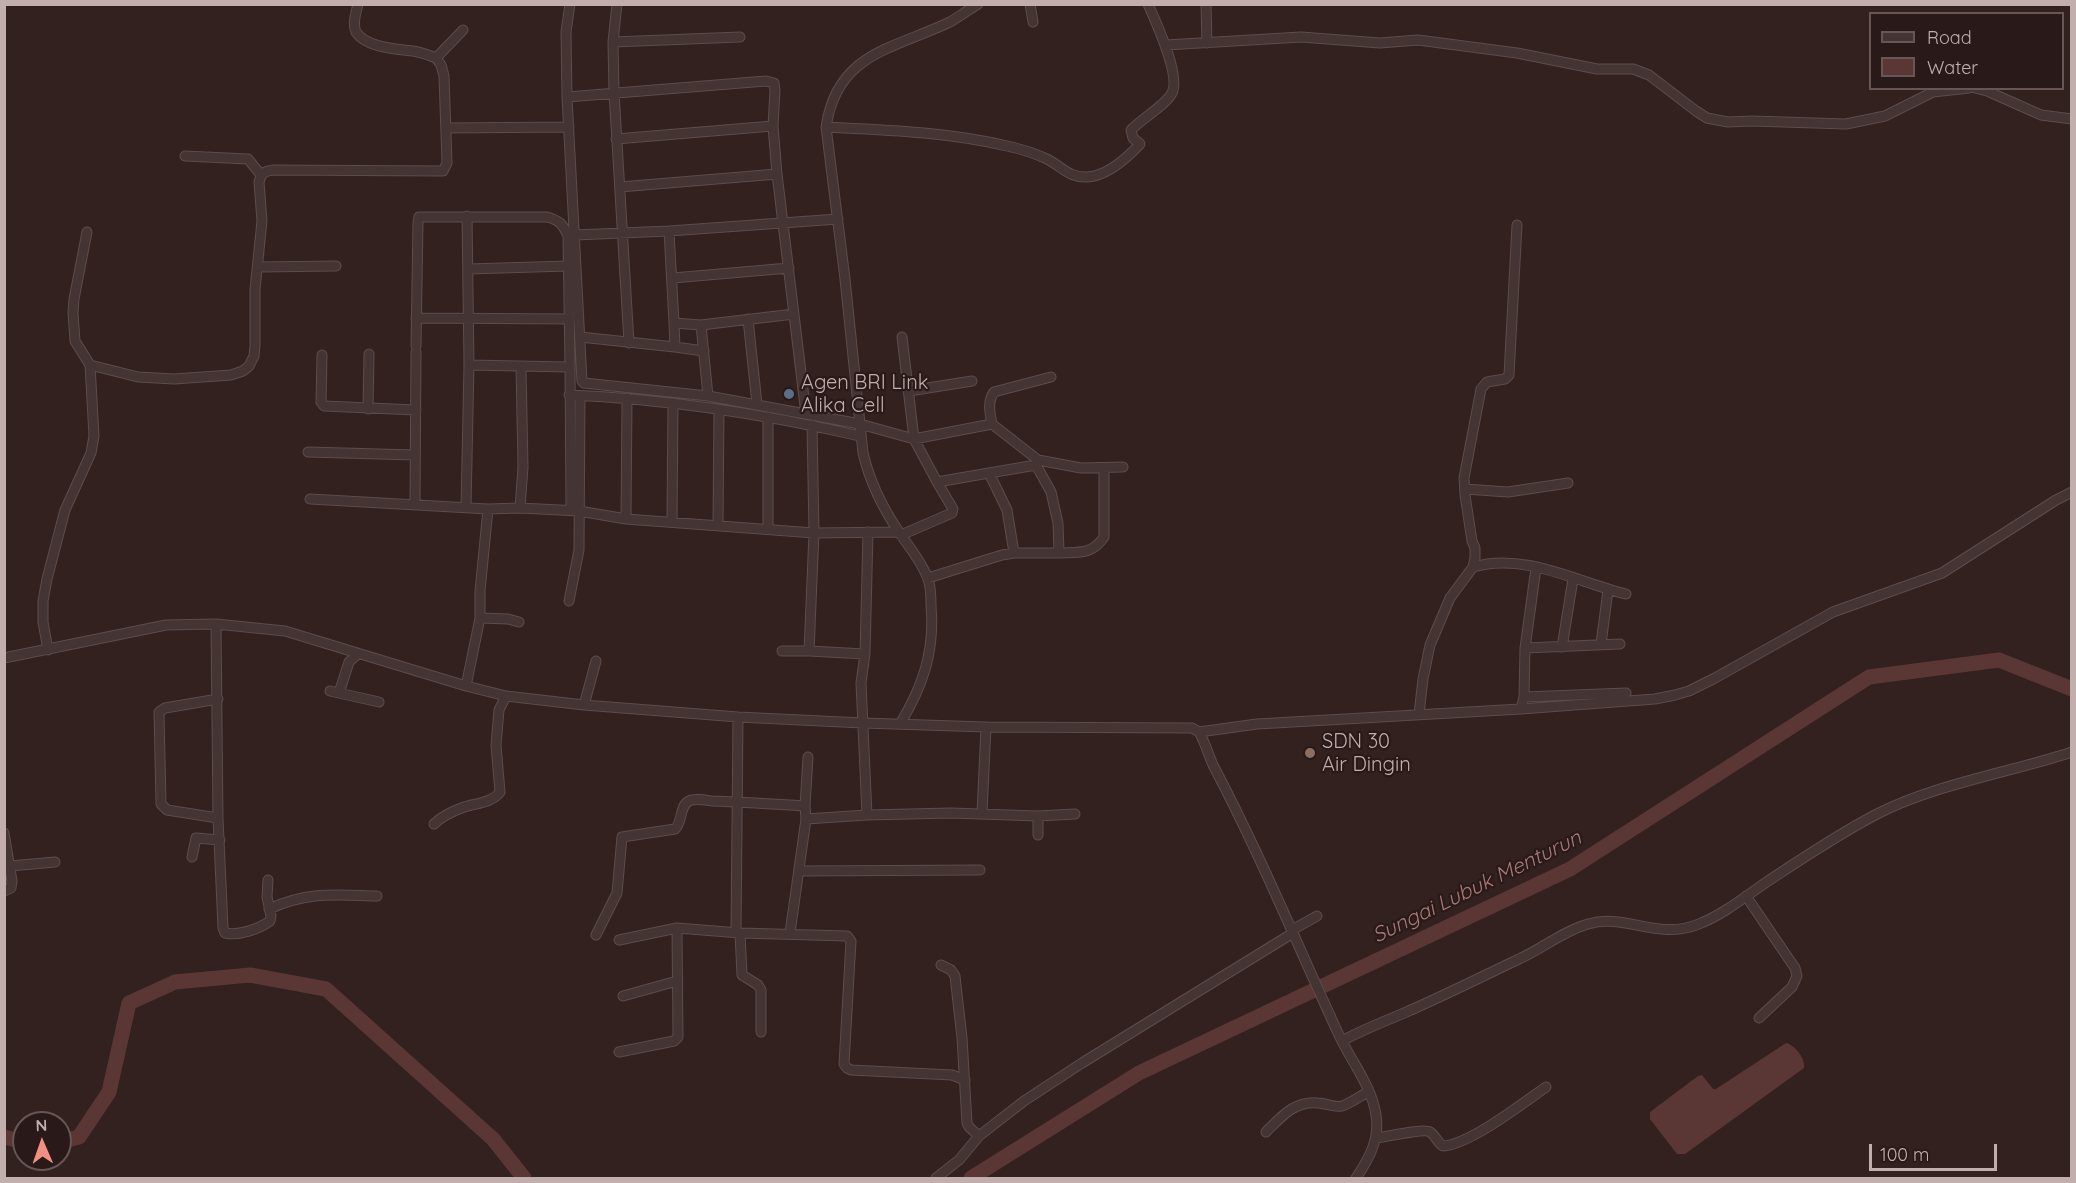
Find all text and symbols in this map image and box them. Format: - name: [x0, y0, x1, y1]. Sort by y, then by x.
- legend: [1869, 12, 2064, 90]
- text: Road: [1927, 26, 1972, 49]
- text: Water: [1927, 56, 1978, 79]
- place label: Agen BRI Link Alika Cell: [801, 371, 928, 418]
- marker: Agen BRI Link Alika Cell: [782, 387, 796, 401]
- place label: SDN 30 Air Dingin: [1322, 730, 1411, 777]
- marker: SDN 30 Air Dingin: [1303, 746, 1317, 760]
- water label: Sungai Lubuk Menturun: [1368, 825, 1586, 949]
- north arrow: [12, 1111, 72, 1171]
- text: N: [35, 1115, 48, 1135]
- scale bar: [1872, 1132, 2000, 1170]
- text: 100 m: [1880, 1143, 1929, 1166]

